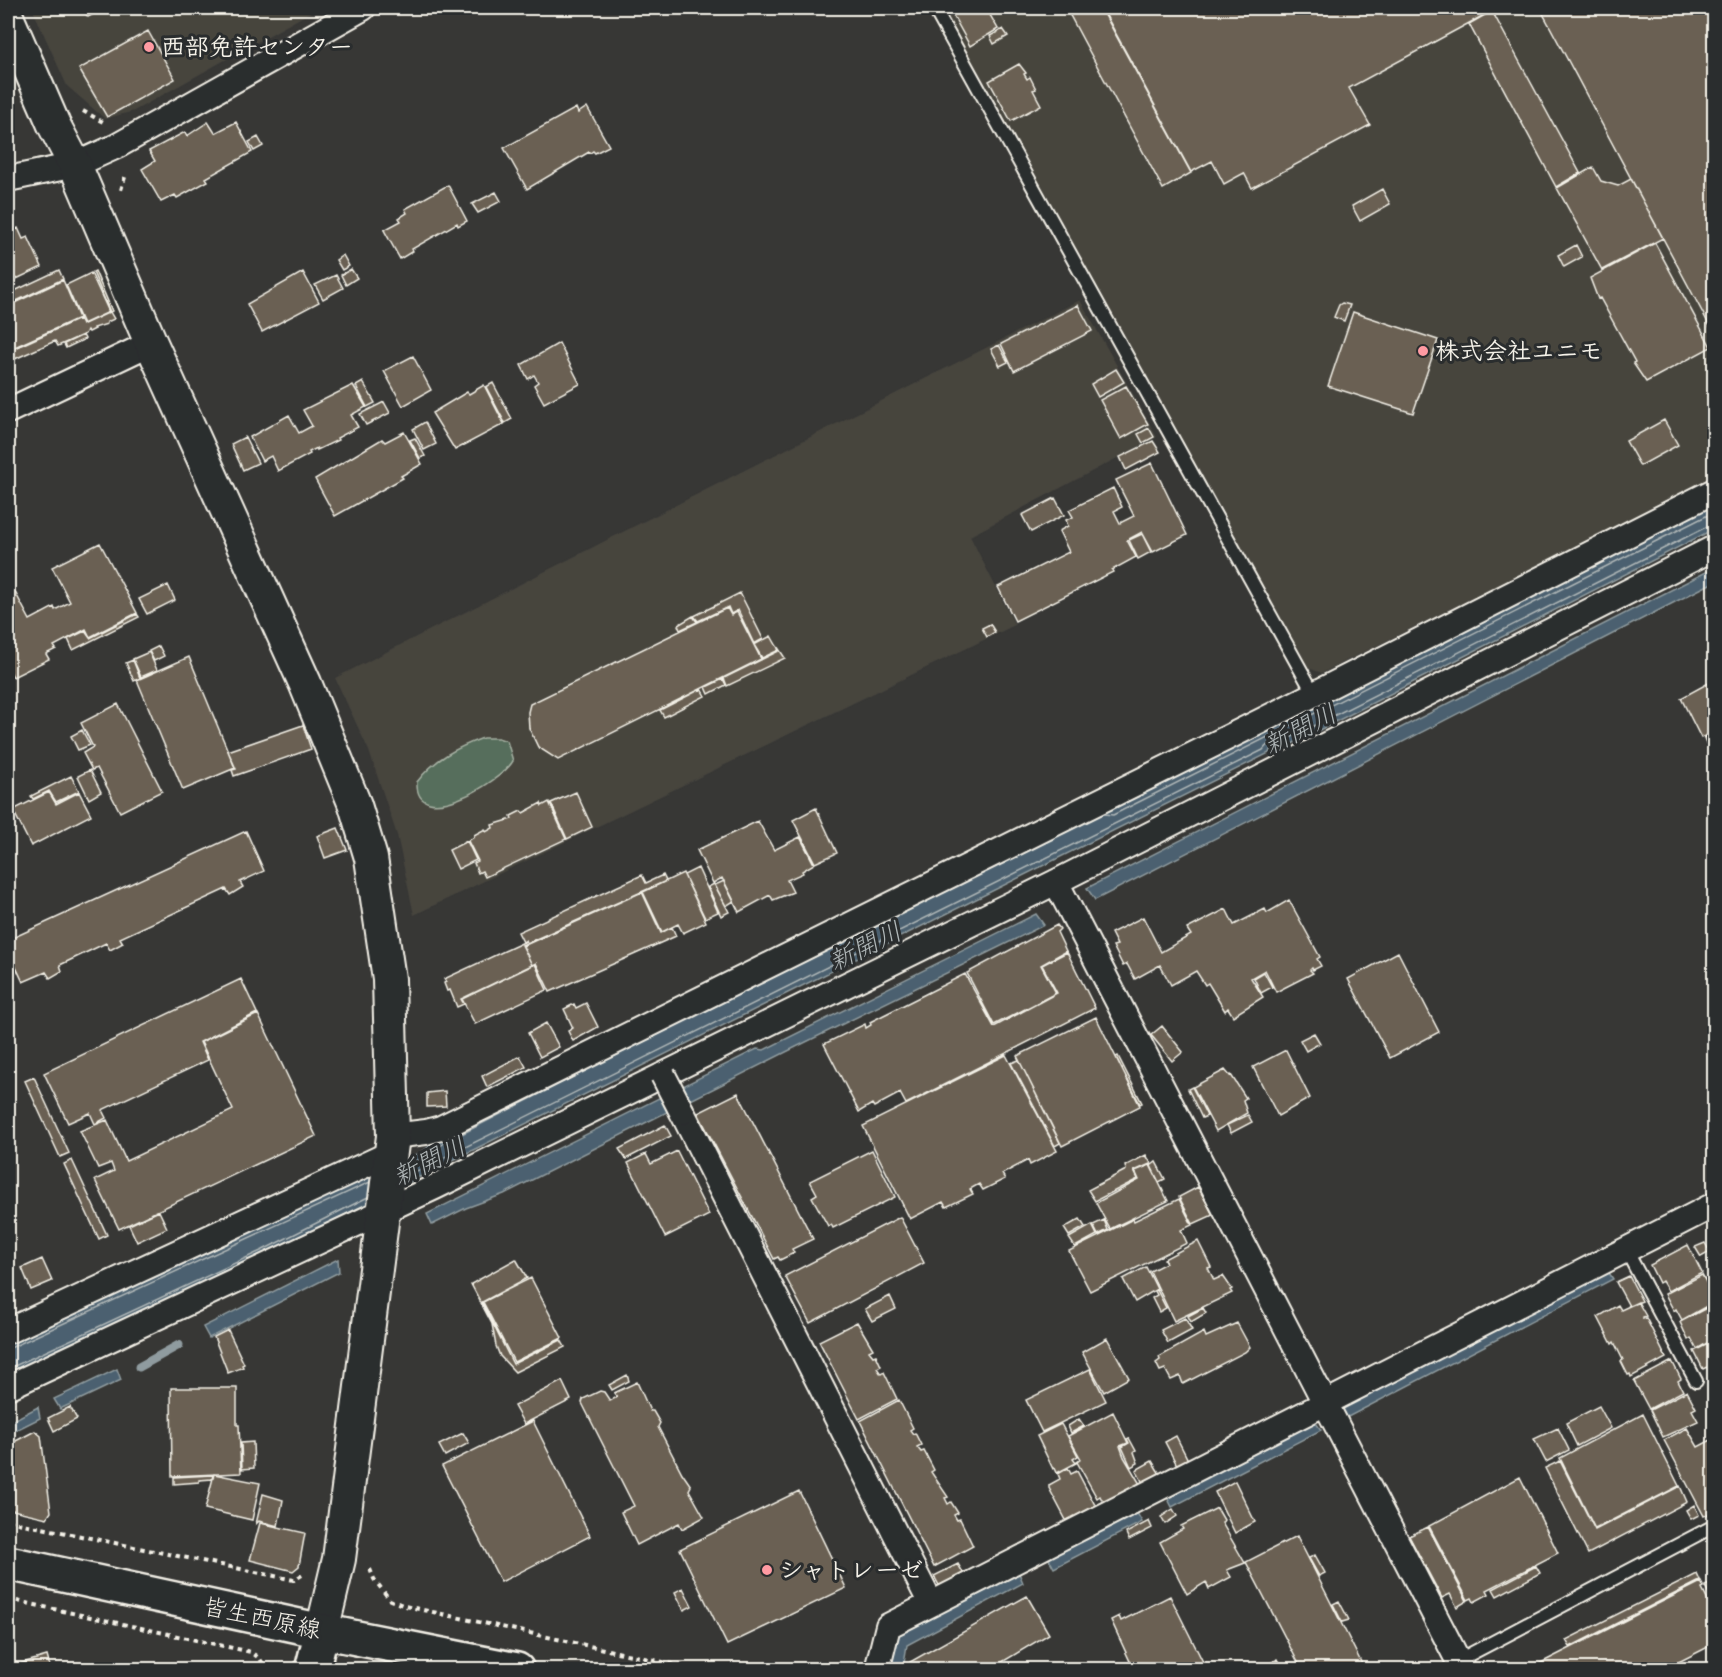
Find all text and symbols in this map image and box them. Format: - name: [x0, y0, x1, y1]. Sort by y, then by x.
- place label: 西部免許センター: [161, 33, 353, 64]
- marker: 西部免許センター: [142, 40, 156, 54]
- place label: 株式会社ユニモ: [1435, 337, 1603, 368]
- marker: 株式会社ユニモ: [1416, 344, 1430, 358]
- water label: 新開川: [1258, 698, 1343, 764]
- water label: 新開川: [823, 915, 908, 980]
- water label: 新開川: [387, 1130, 472, 1195]
- place label: シャトレーゼ: [779, 1556, 923, 1587]
- marker: シャトレーゼ: [760, 1563, 774, 1577]
- street label: 皆生西原線: [200, 1592, 324, 1647]

